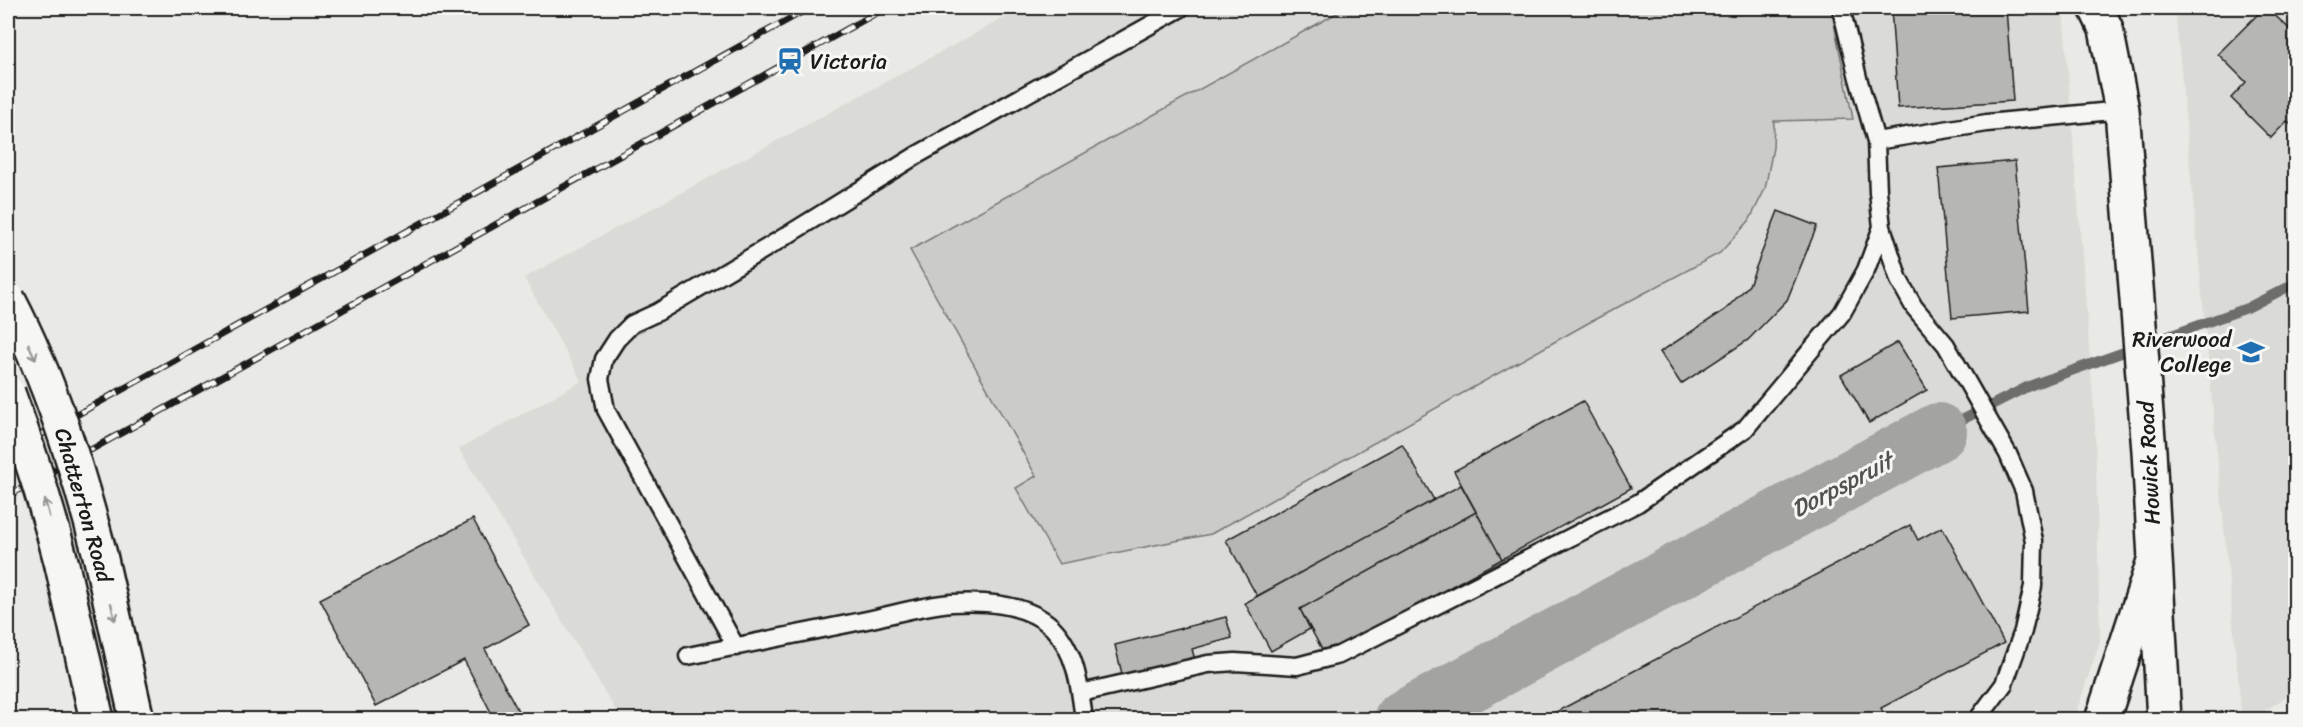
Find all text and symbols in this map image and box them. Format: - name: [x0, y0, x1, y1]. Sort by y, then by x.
- place label: Victoria: [810, 42, 887, 81]
- station icon: Victoria: [775, 46, 805, 76]
- place label: Riverwood College: [2132, 320, 2232, 384]
- school or university icon: Riverwood College: [2236, 337, 2266, 367]
- one-way arrow: [27, 342, 39, 360]
- street label: Howick Road: [2126, 399, 2172, 526]
- street label: Chatterton Road: [43, 423, 125, 588]
- water label: Dorpspruit: [1783, 438, 1904, 529]
- one-way arrow: [41, 499, 52, 518]
- one-way arrow: [108, 602, 119, 622]

